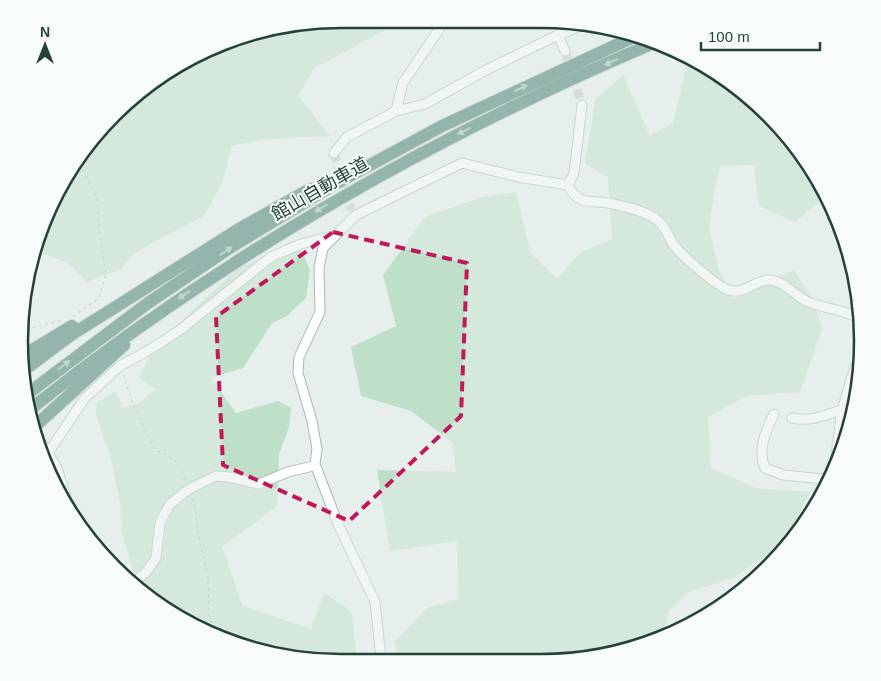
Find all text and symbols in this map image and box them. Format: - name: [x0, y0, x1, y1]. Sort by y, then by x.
- north arrow: [20, 20, 70, 70]
- scale bar: [701, 20, 820, 52]
- text: N: [40, 24, 50, 40]
- text: 100 m: [708, 28, 750, 45]
- one-way arrow: [604, 58, 618, 66]
- one-way arrow: [514, 84, 528, 92]
- one-way arrow: [457, 127, 471, 135]
- street label: 館山自動車道: [268, 153, 372, 225]
- one-way arrow: [315, 204, 328, 213]
- one-way arrow: [219, 246, 232, 256]
- one-way arrow: [177, 290, 191, 300]
- one-way arrow: [57, 360, 71, 370]

